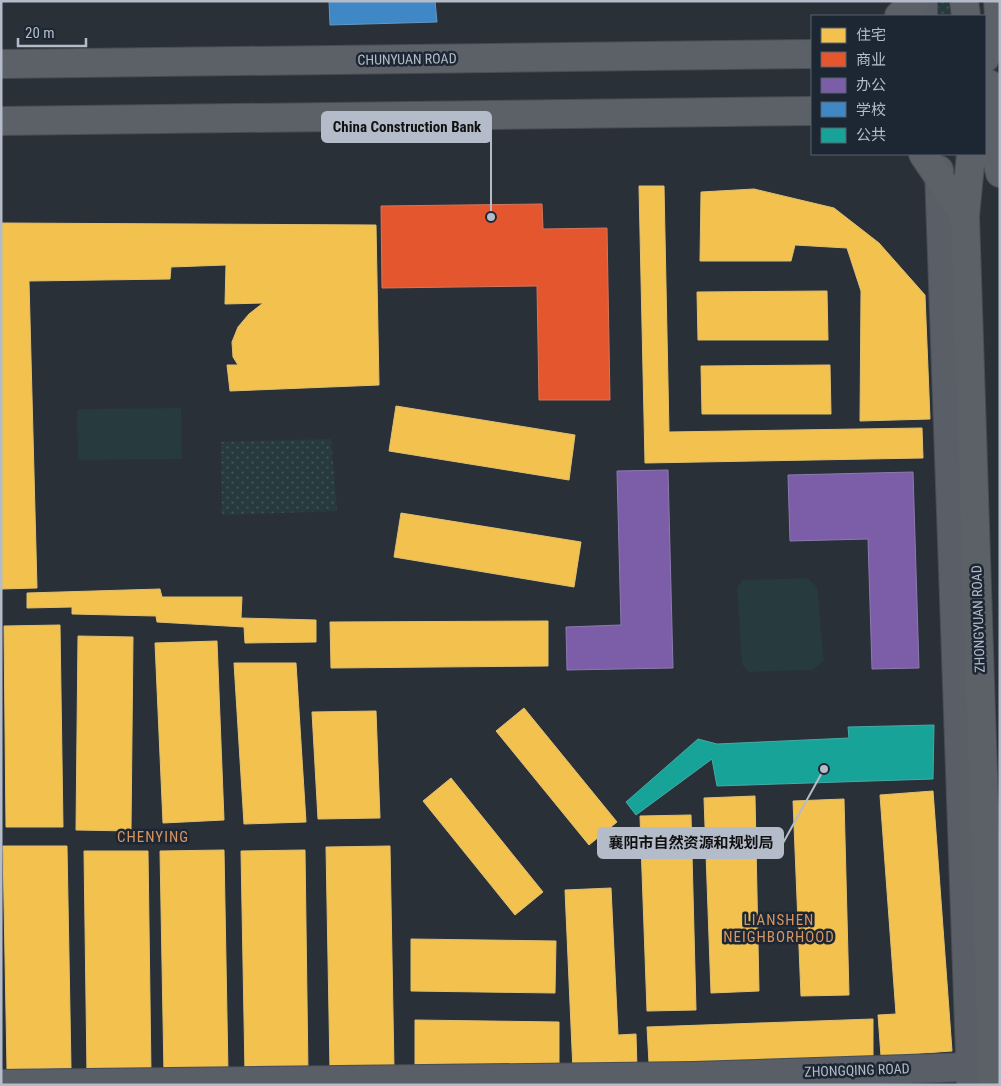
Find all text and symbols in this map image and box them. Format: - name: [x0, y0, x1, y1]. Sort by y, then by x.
- scale bar: [18, 15, 85, 47]
- legend: [811, 15, 986, 155]
- text: 20 m: [25, 24, 55, 42]
- text: 住宅: [856, 26, 886, 44]
- street label: CHUNYUAN ROAD: [357, 50, 457, 68]
- text: 商业: [856, 51, 886, 69]
- text: 办公: [856, 76, 886, 94]
- text: 学校: [856, 101, 886, 119]
- callout: China Construction Bank: [322, 112, 491, 142]
- text: China Construction Bank: [333, 118, 482, 136]
- text: 公共: [856, 126, 886, 144]
- street label: ZHONGYUAN ROAD: [968, 565, 988, 673]
- district label: CHENYING: [117, 828, 189, 846]
- callout: 襄阳市自然资源和规划局: [598, 828, 783, 858]
- text: 襄阳市自然资源和规划局: [608, 834, 774, 852]
- district label: LIANSHEN NEIGHBORHOOD: [723, 911, 835, 946]
- street label: ZHONGQING ROAD: [804, 1060, 910, 1080]

